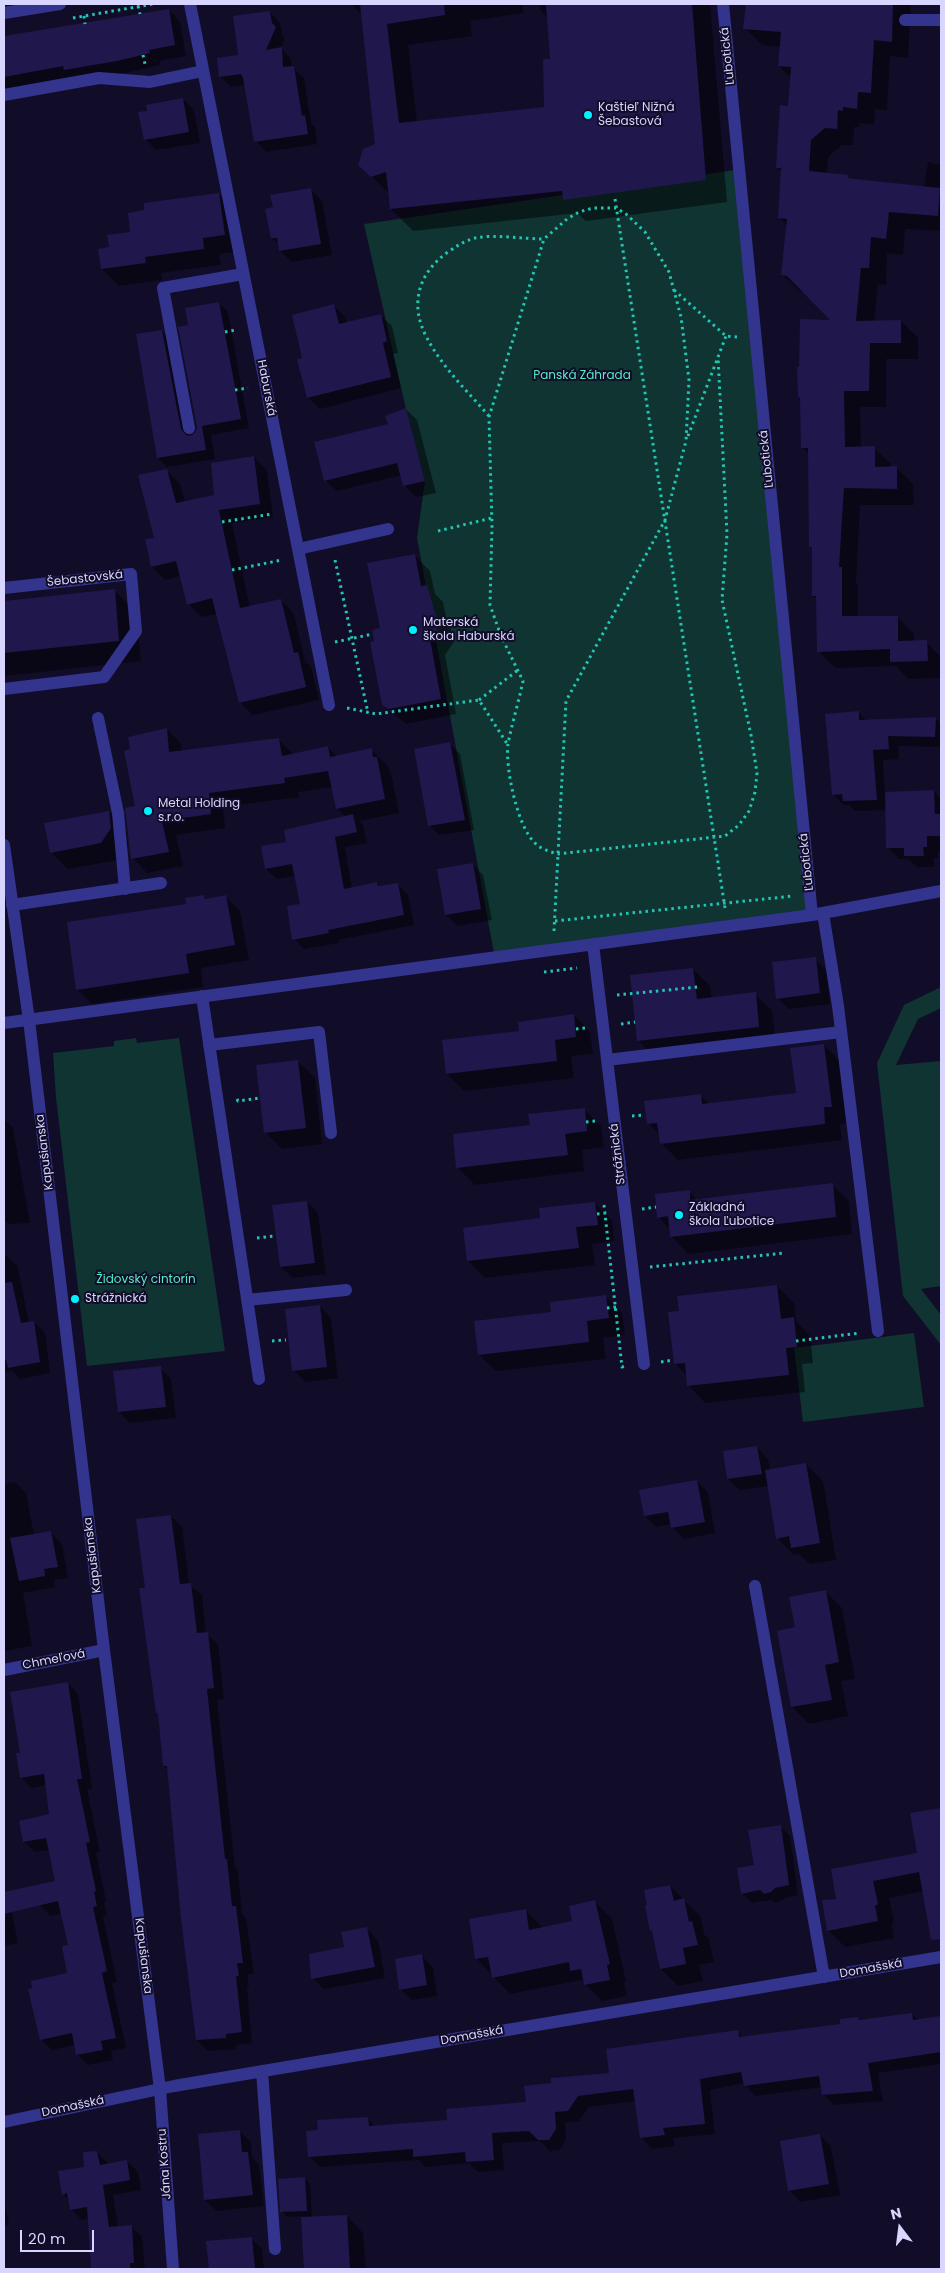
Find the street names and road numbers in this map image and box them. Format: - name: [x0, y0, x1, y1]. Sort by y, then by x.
- street label: Ľubotická: [718, 27, 738, 85]
- street label: Haburská: [253, 359, 279, 417]
- street label: Ľubotická: [757, 430, 777, 488]
- street label: Šebastovská: [46, 568, 124, 590]
- street label: Ľubotická: [797, 833, 817, 891]
- street label: Kapušianska: [33, 1113, 57, 1191]
- street label: Strážnická: [607, 1123, 629, 1185]
- street label: Kapušianska: [81, 1516, 105, 1594]
- street label: Chmeľová: [21, 1647, 87, 1673]
- street label: Kapušianska: [131, 1917, 155, 1995]
- street label: Domašská: [839, 1956, 903, 1982]
- street label: Domašská: [440, 2023, 504, 2049]
- street label: Domašská: [40, 2093, 106, 2121]
- street label: Jána Kostru: [155, 2128, 175, 2200]

